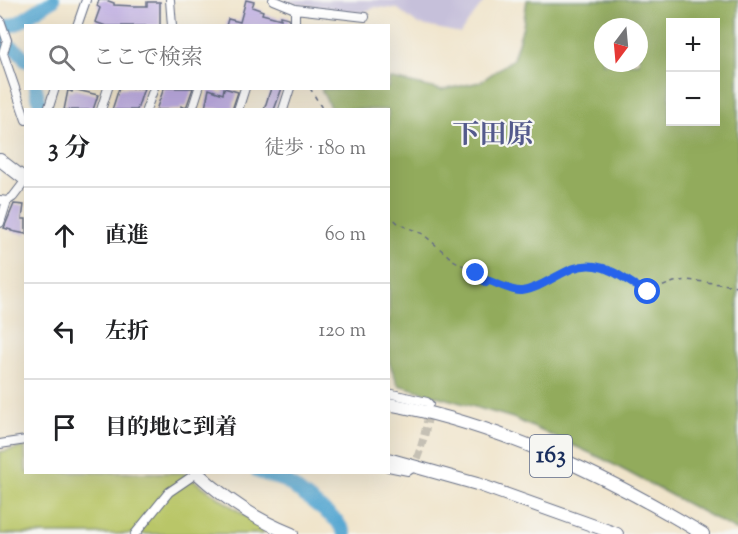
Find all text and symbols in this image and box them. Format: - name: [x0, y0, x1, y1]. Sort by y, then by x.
- north arrow: [594, 18, 648, 72]
- map controls: [666, 18, 720, 126]
- button: +: [666, 18, 720, 72]
- search box: [24, 24, 390, 90]
- icon: search: [45, 41, 78, 74]
- text: ここで検索: [93, 43, 203, 75]
- button: −: [666, 72, 720, 126]
- district label: 下田原: [453, 117, 534, 156]
- text: 3 分: [48, 131, 90, 168]
- text: 徒歩 · 180 m: [264, 135, 366, 164]
- icon: ahead: [48, 219, 81, 252]
- text: 直進: [105, 221, 149, 253]
- text: 60 m: [325, 221, 366, 250]
- route end: [462, 259, 488, 285]
- route start: [634, 278, 660, 304]
- icon: left: [48, 315, 81, 348]
- text: 左折: [105, 317, 149, 349]
- text: 120 m: [318, 317, 366, 346]
- icon: arrive: [48, 411, 81, 444]
- text: 目的地に到着: [105, 413, 237, 445]
- road number: 163: [530, 435, 572, 477]

